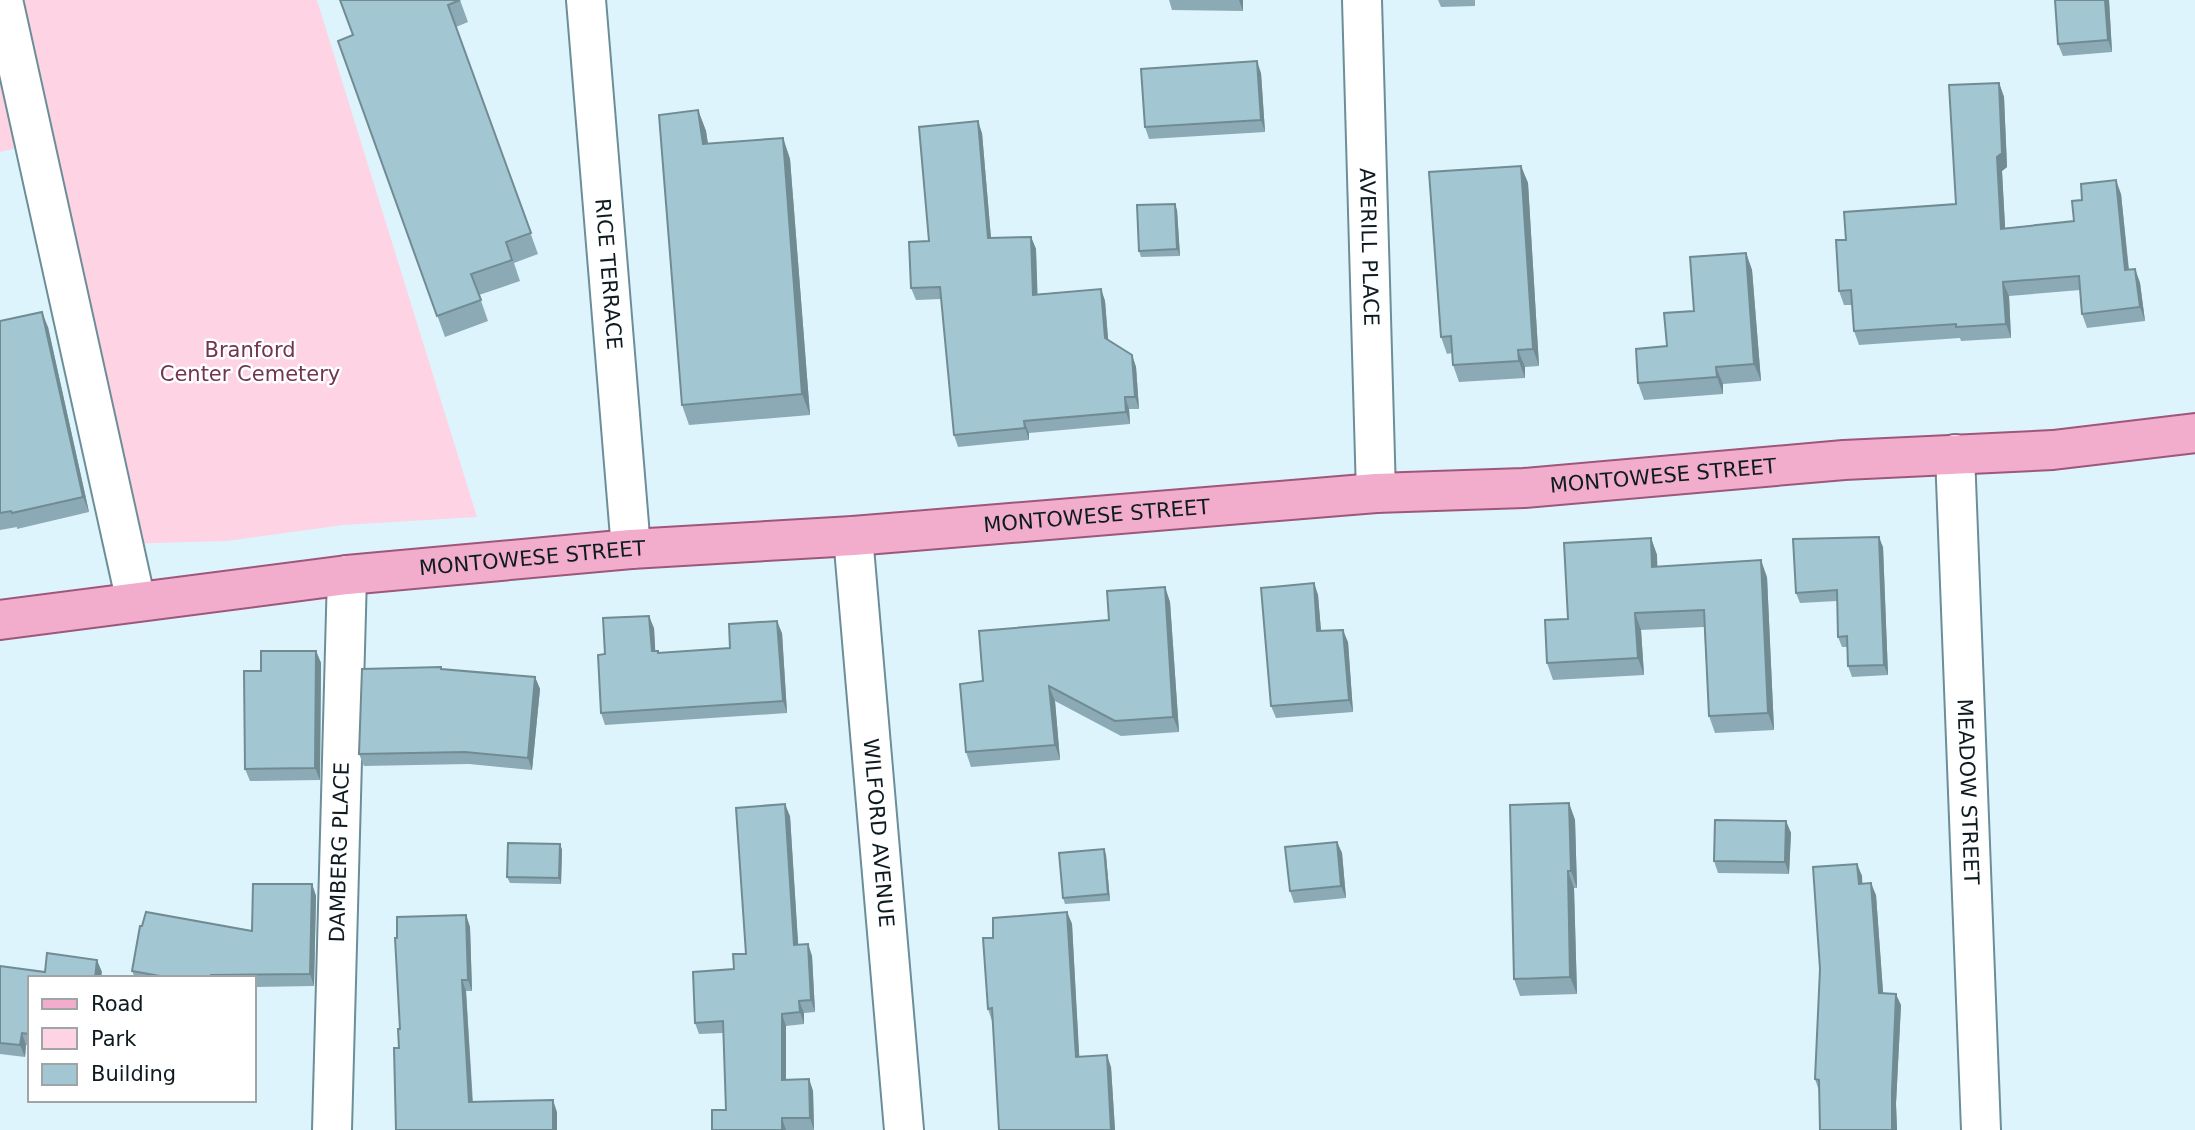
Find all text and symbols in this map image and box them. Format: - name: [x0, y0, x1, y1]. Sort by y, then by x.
- street label: AVERILL PLACE: [1355, 167, 1383, 326]
- street label: RICE TERRACE: [590, 197, 627, 351]
- park label: Branford Center Cemetery: [160, 338, 340, 386]
- street label: MONTOWESE STREET: [1549, 454, 1778, 498]
- street label: MONTOWESE STREET: [982, 495, 1211, 537]
- street label: MONTOWESE STREET: [418, 536, 646, 580]
- street label: MEADOW STREET: [1952, 698, 1984, 885]
- street label: WILFORD AVENUE: [858, 737, 899, 928]
- street label: DAMBERG PLACE: [325, 762, 354, 943]
- legend: [28, 976, 256, 1102]
- text: Road: [91, 992, 144, 1016]
- text: Park: [91, 1027, 137, 1051]
- text: Building: [91, 1062, 176, 1086]

